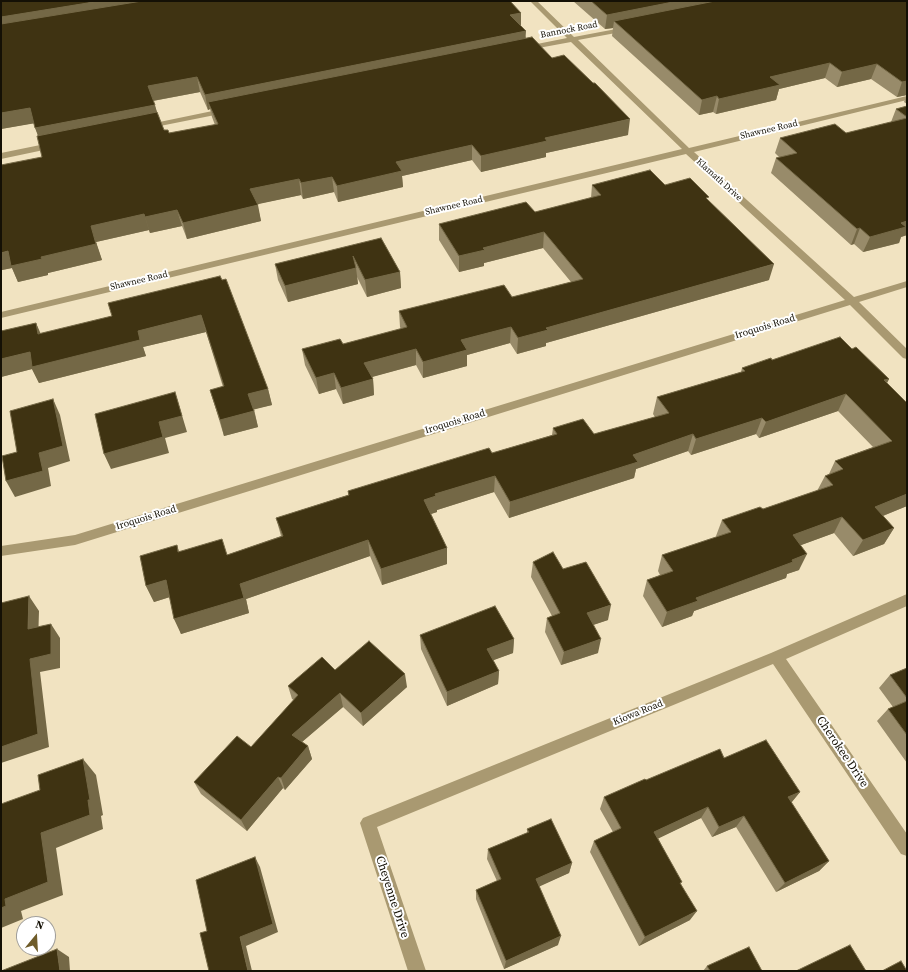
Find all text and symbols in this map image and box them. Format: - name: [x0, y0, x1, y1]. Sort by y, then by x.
- street label: Bannock Road: [540, 19, 598, 41]
- street label: Shawnee Road: [739, 118, 799, 142]
- street label: Klamath Drive: [694, 157, 744, 203]
- street label: Shawnee Road: [424, 194, 484, 218]
- street label: Shawnee Road: [109, 269, 169, 293]
- street label: Iroquois Road: [733, 312, 797, 342]
- street label: Iroquois Road: [423, 407, 487, 437]
- street label: Iroquois Road: [114, 503, 178, 533]
- street label: Kiowa Road: [611, 698, 665, 728]
- street label: Cherokee Drive: [813, 714, 871, 790]
- street label: Cheyenne Drive: [372, 854, 412, 940]
- north arrow: [16, 916, 56, 956]
- text: N: [33, 917, 46, 933]

